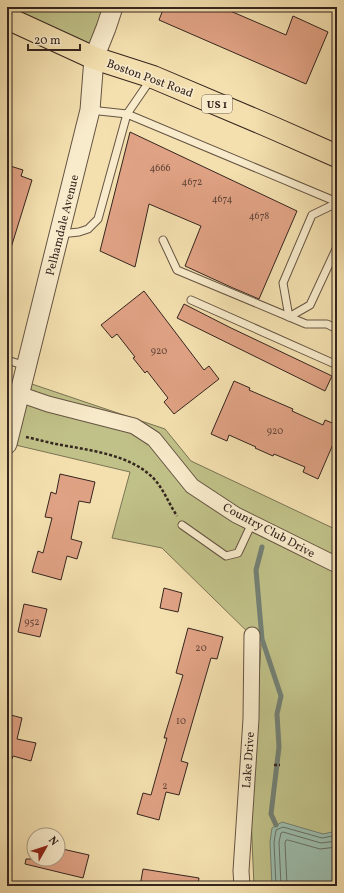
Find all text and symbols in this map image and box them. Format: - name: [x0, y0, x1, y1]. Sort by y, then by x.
- scale bar: [28, 26, 80, 52]
- text: 20 m: [34, 33, 61, 49]
- street label: Boston Post Road: [104, 56, 195, 102]
- road number: US 1: [202, 95, 232, 113]
- house number: 4666: [149, 161, 171, 175]
- street label: Pelhamdale Avenue: [43, 173, 83, 277]
- house number: 4672: [182, 175, 202, 189]
- house number: 4674: [212, 192, 232, 206]
- house number: 4678: [249, 209, 269, 223]
- house number: 920: [151, 344, 167, 358]
- house number: 920: [267, 424, 283, 438]
- street label: Country Club Drive: [220, 500, 318, 562]
- house number: 952: [24, 615, 40, 629]
- house number: 20: [195, 641, 207, 655]
- house number: 10: [176, 714, 186, 728]
- street label: Lake Drive: [239, 731, 259, 789]
- house number: 2: [162, 779, 168, 793]
- north arrow: [26, 827, 66, 867]
- text: N: [44, 834, 61, 849]

